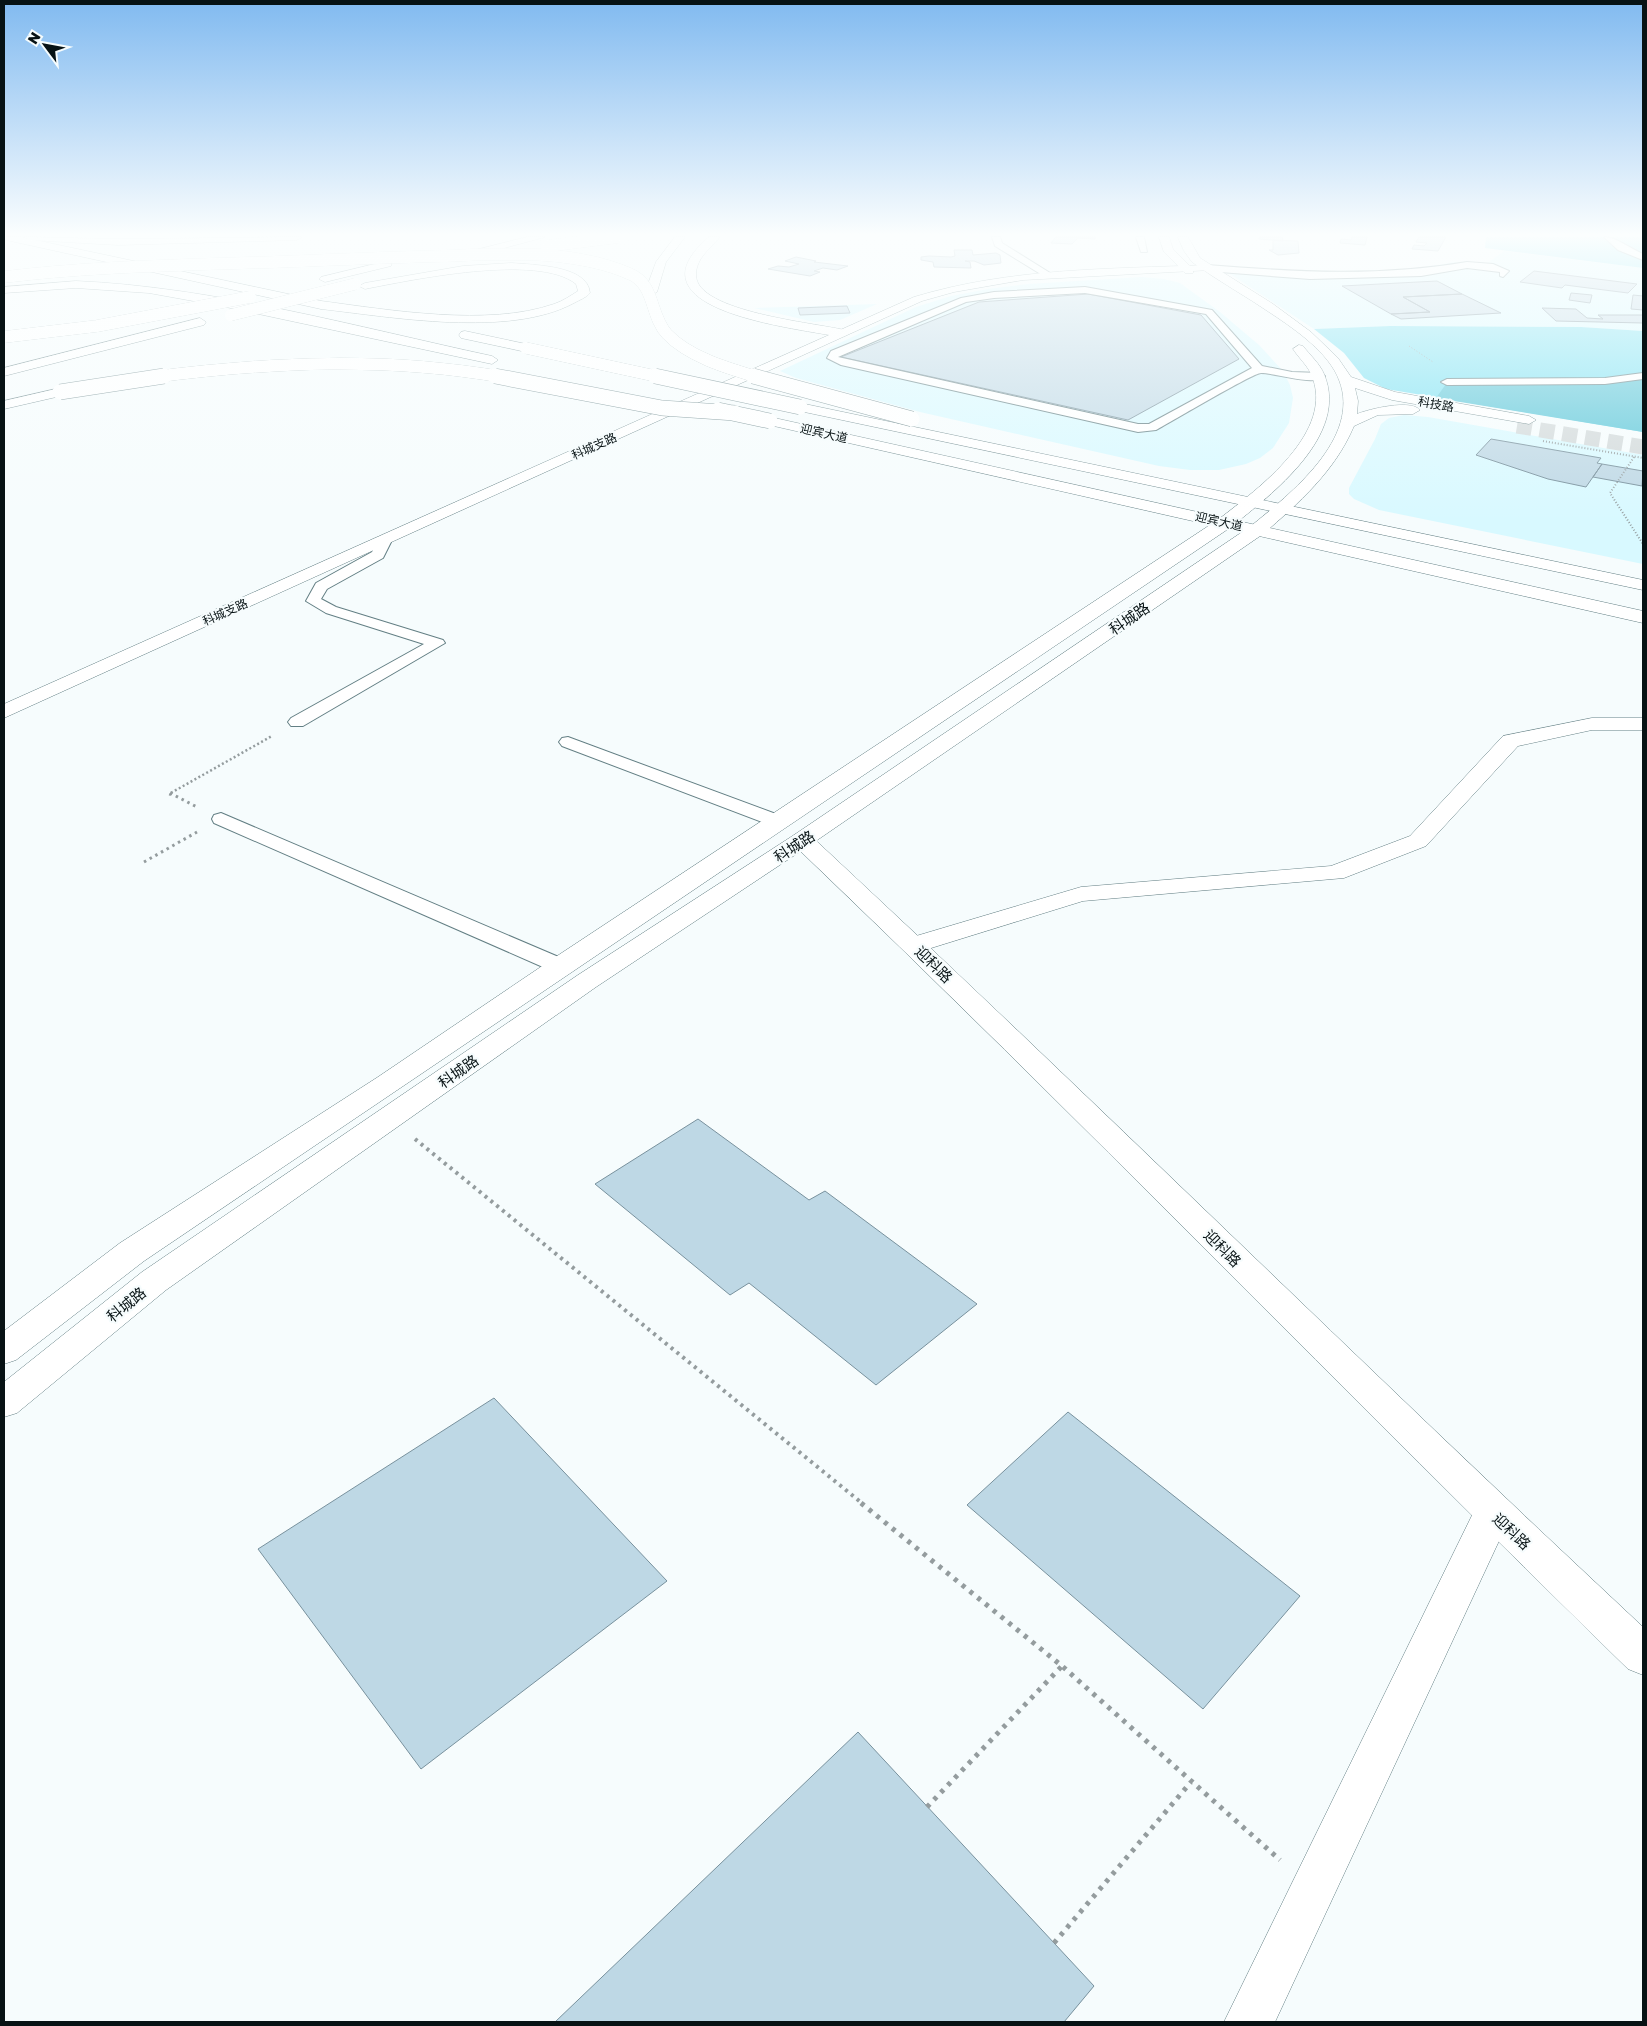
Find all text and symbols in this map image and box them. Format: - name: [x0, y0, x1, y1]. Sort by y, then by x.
- north arrow: [20, 20, 70, 70]
- text: N: [24, 29, 44, 47]
- street label: 科技路: [1417, 393, 1455, 415]
- street label: 迎宾大道: [799, 420, 849, 446]
- street label: 科城支路: [569, 429, 619, 463]
- street label: 迎宾大道: [1194, 508, 1244, 534]
- street label: 科城支路: [200, 595, 250, 629]
- street label: 科城路: [1105, 598, 1153, 638]
- street label: 科城路: [770, 826, 818, 866]
- street label: 迎科路: [912, 942, 956, 986]
- street label: 科城路: [434, 1051, 482, 1091]
- street label: 迎科路: [1201, 1226, 1245, 1270]
- street label: 科城路: [103, 1283, 149, 1325]
- street label: 迎科路: [1489, 1509, 1535, 1553]

